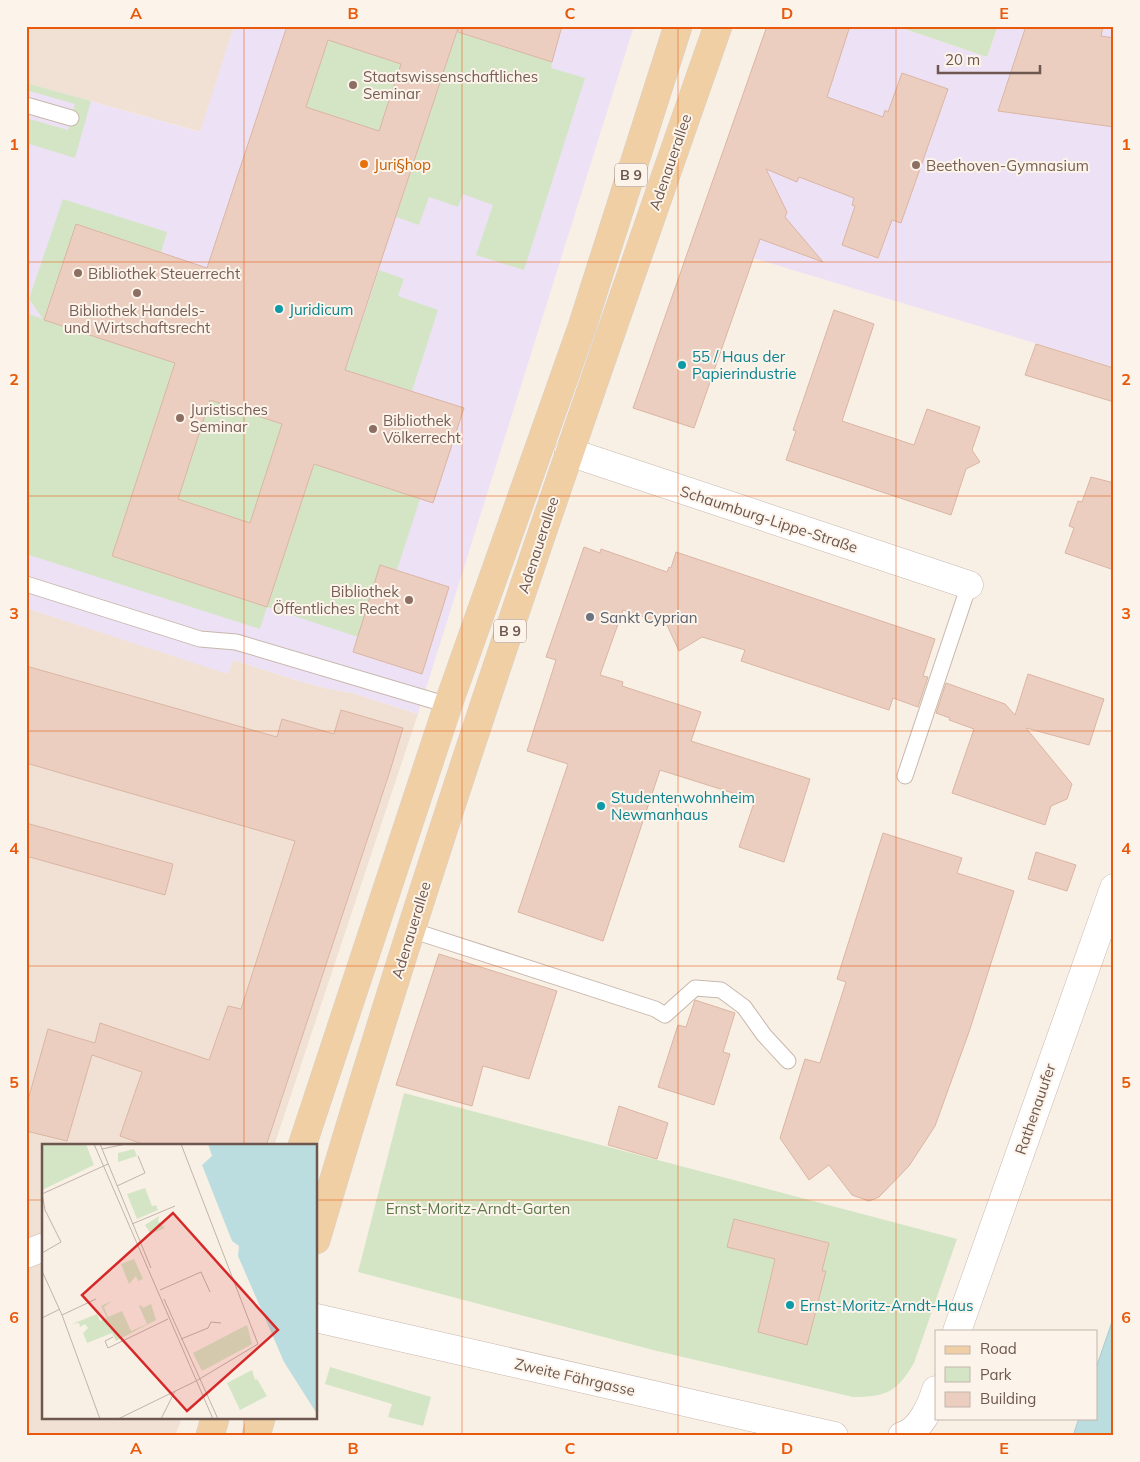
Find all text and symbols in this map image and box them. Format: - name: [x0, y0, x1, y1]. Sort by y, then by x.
- text: A: [130, 3, 142, 23]
- text: B: [347, 3, 359, 23]
- text: C: [565, 3, 576, 23]
- text: D: [781, 3, 793, 23]
- text: E: [999, 3, 1009, 23]
- scale bar: [938, 42, 1040, 74]
- text: 20 m: [945, 50, 980, 69]
- place label: Staatswissenschaftliches Seminar: [363, 67, 538, 103]
- marker: Staatswissenschaftliches Seminar: [347, 79, 359, 91]
- street label: Adenauerallee: [645, 111, 695, 213]
- text: 1: [9, 134, 19, 154]
- text: 1: [1121, 134, 1131, 154]
- place label: Juri§hop: [374, 155, 431, 174]
- place label: Beethoven-Gymnasium: [926, 156, 1089, 175]
- marker: Juri§hop: [358, 158, 370, 170]
- marker: Beethoven-Gymnasium: [910, 159, 922, 171]
- road number: B 9: [615, 164, 647, 186]
- place label: Bibliothek Steuerrecht: [88, 264, 240, 283]
- marker: Bibliothek Steuerrecht: [72, 267, 84, 279]
- marker: Bibliothek Handels- und Wirtschaftsrecht: [131, 287, 143, 299]
- place label: Juridicum: [289, 300, 353, 319]
- place label: Bibliothek Handels- und Wirtschaftsrecht: [64, 301, 210, 337]
- marker: Juridicum: [273, 303, 285, 315]
- place label: 55 / Haus der Papierindustrie: [692, 347, 796, 383]
- marker: 55 / Haus der Papierindustrie: [676, 359, 688, 371]
- text: 2: [9, 369, 19, 389]
- text: 2: [1121, 369, 1131, 389]
- place label: Juristisches Seminar: [190, 400, 268, 436]
- place label: Bibliothek Völkerrecht: [383, 411, 461, 447]
- marker: Juristisches Seminar: [174, 412, 186, 424]
- marker: Bibliothek Völkerrecht: [367, 423, 379, 435]
- street label: Schaumburg-Lippe-Straße: [678, 481, 860, 557]
- street label: Adenauerallee: [513, 494, 563, 596]
- place label: Bibliothek Öffentliches Recht: [273, 582, 399, 618]
- marker: Bibliothek Öffentliches Recht: [403, 594, 415, 606]
- text: 3: [9, 603, 19, 623]
- text: 3: [1121, 603, 1131, 623]
- place label: Sankt Cyprian: [600, 608, 698, 627]
- marker: Sankt Cyprian: [584, 611, 596, 623]
- road number: B 9: [494, 620, 526, 642]
- place label: Studentenwohnheim Newmanhaus: [611, 788, 755, 824]
- marker: Studentenwohnheim Newmanhaus: [595, 800, 607, 812]
- text: 4: [9, 838, 19, 858]
- text: 4: [1121, 838, 1131, 858]
- street label: Adenauerallee: [387, 879, 435, 981]
- street label: Rathenauufer: [1011, 1060, 1060, 1157]
- text: 5: [9, 1072, 19, 1092]
- text: 5: [1121, 1072, 1131, 1092]
- inset map: [42, 1144, 318, 1420]
- park label: Ernst-Moritz-Arndt-Garten: [386, 1199, 570, 1218]
- place label: Ernst-Moritz-Arndt-Haus: [800, 1296, 973, 1315]
- marker: Ernst-Moritz-Arndt-Haus: [784, 1299, 796, 1311]
- text: 6: [9, 1307, 19, 1327]
- text: 6: [1121, 1307, 1131, 1327]
- legend: [935, 1330, 1098, 1420]
- text: Road: [980, 1339, 1017, 1358]
- street label: Zweite Fährgasse: [513, 1354, 637, 1400]
- text: Park: [980, 1365, 1012, 1384]
- text: Building: [980, 1389, 1036, 1408]
- text: A: [130, 1438, 142, 1458]
- text: B: [347, 1438, 359, 1458]
- text: C: [565, 1438, 576, 1458]
- text: D: [781, 1438, 793, 1458]
- text: E: [999, 1438, 1009, 1458]

